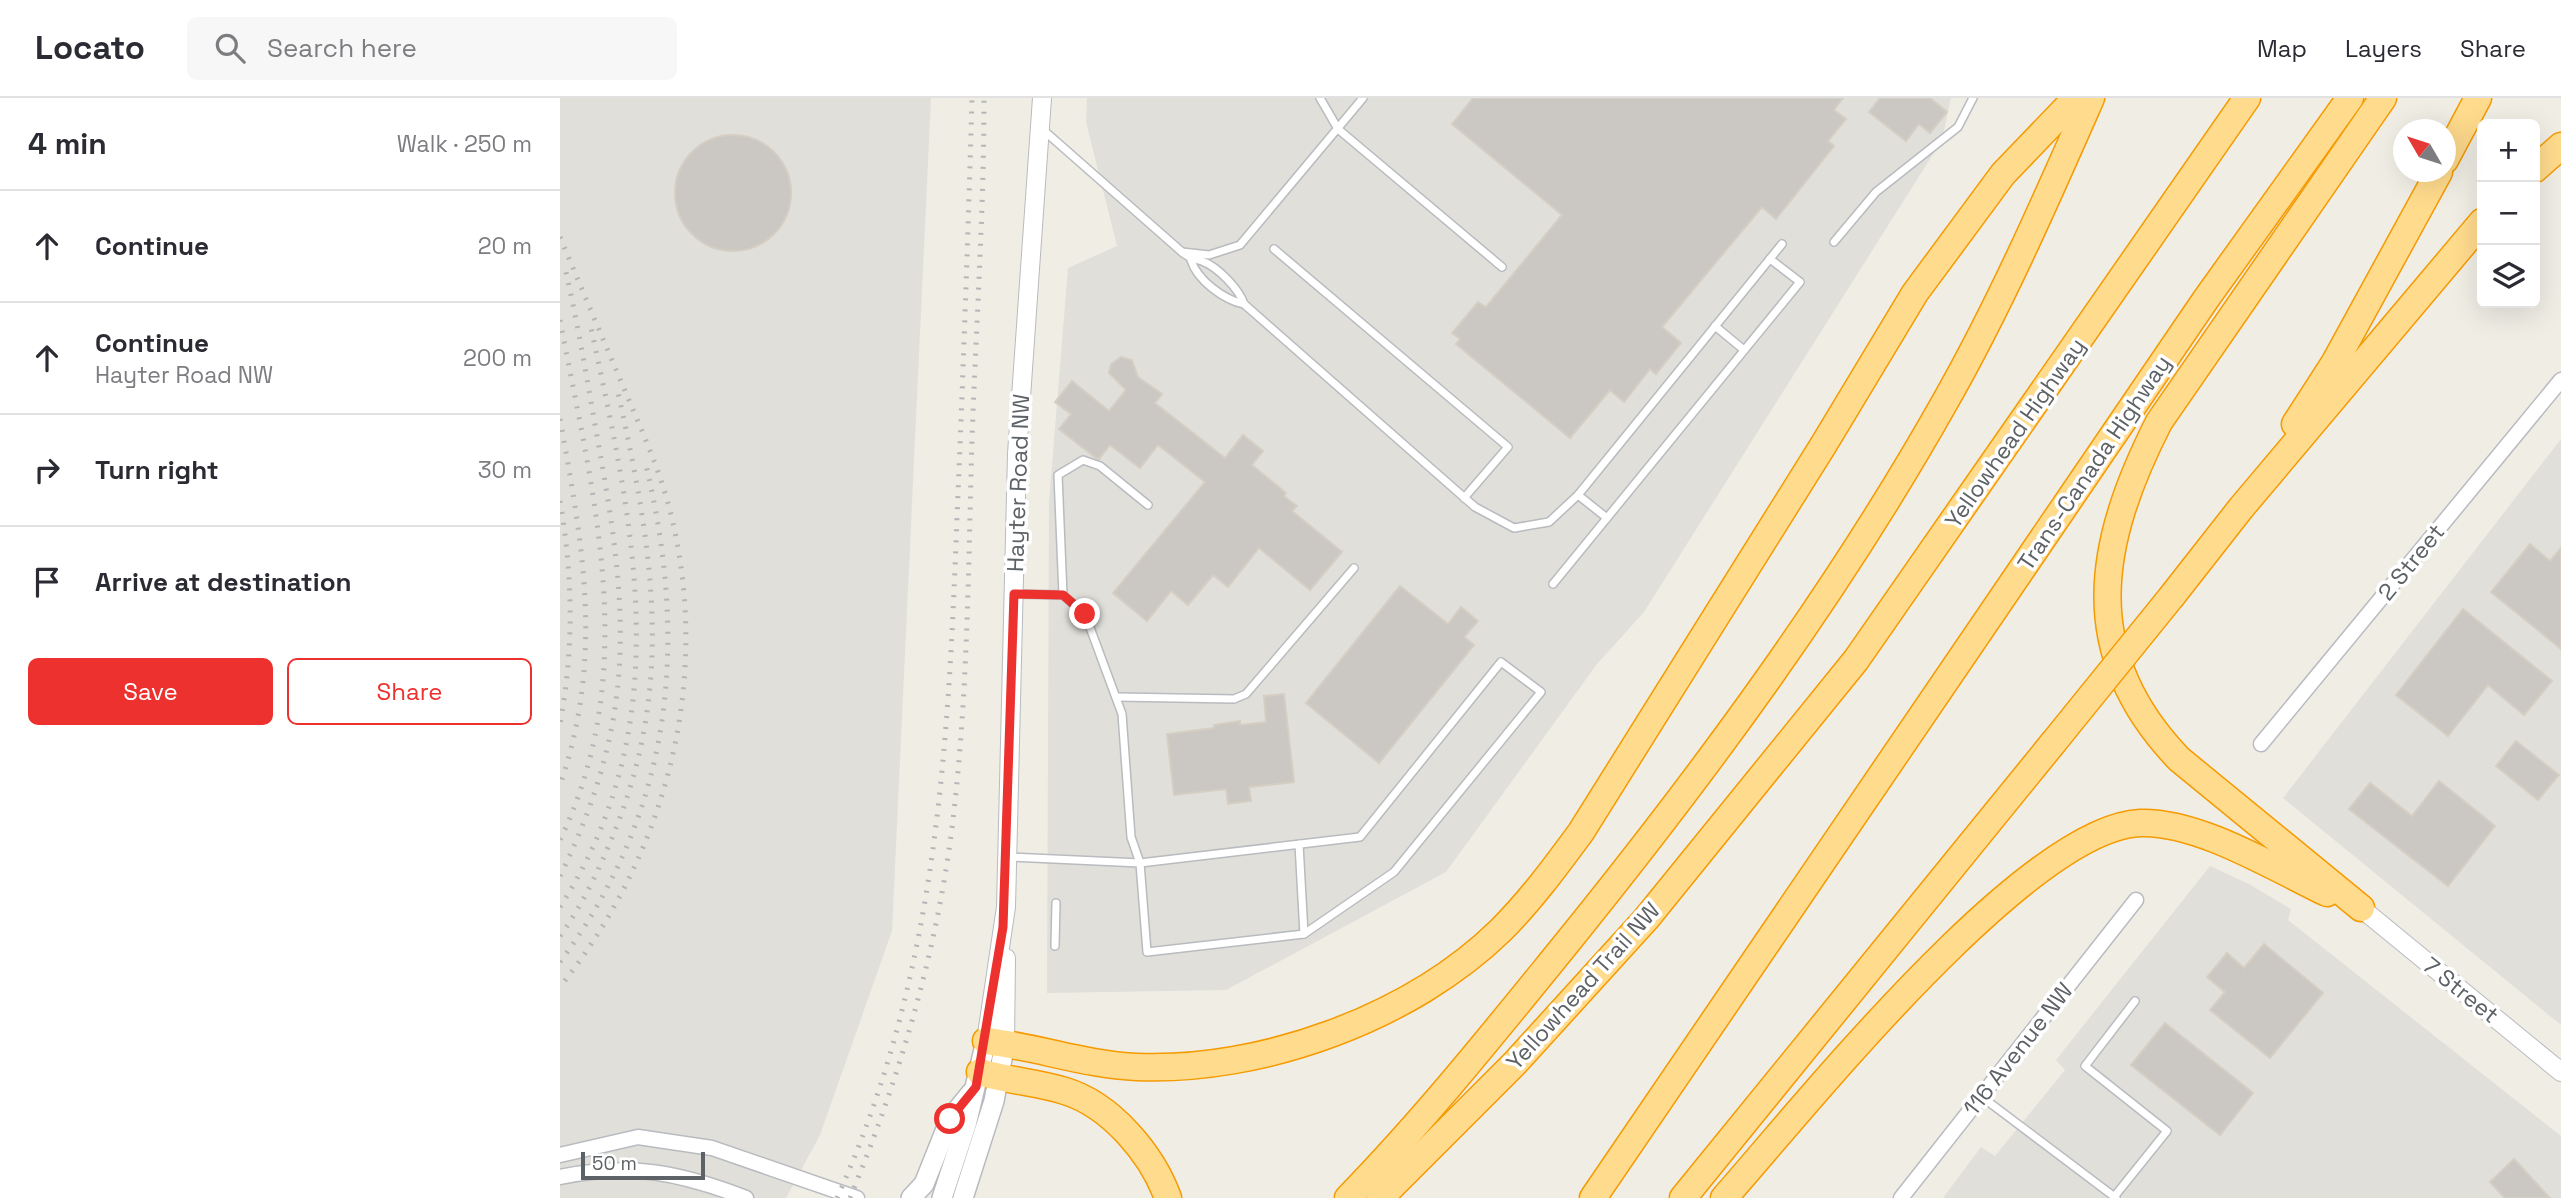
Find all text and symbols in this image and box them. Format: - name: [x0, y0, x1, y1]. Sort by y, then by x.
- search box: [187, 17, 677, 80]
- text: Locato: [35, 27, 145, 69]
- icon: search: [211, 29, 249, 67]
- text: Search here: [267, 31, 417, 65]
- text: Map: [2257, 33, 2307, 64]
- text: Layers: [2345, 33, 2422, 64]
- text: Share: [2460, 33, 2526, 64]
- north arrow: [2393, 119, 2456, 182]
- map controls: [2477, 119, 2540, 308]
- button: +: [2477, 119, 2540, 182]
- text: 4 min: [28, 124, 107, 163]
- text: Walk · 250 m: [397, 129, 532, 159]
- button: −: [2477, 182, 2540, 245]
- icon: ahead: [28, 227, 66, 265]
- text: Continue: [95, 229, 209, 263]
- text: 20 m: [478, 231, 532, 261]
- button: layers: [2477, 245, 2540, 308]
- text: Continue: [95, 326, 209, 360]
- street label: Yellowhead Highway: [1938, 332, 2092, 534]
- icon: ahead: [28, 339, 66, 377]
- text: 200 m: [463, 343, 532, 373]
- street label: Trans-Canada Highway: [2011, 349, 2177, 577]
- text: Hayter Road NW: [95, 360, 273, 390]
- street label: Hayter Road NW: [1000, 393, 1036, 573]
- icon: right: [28, 451, 66, 489]
- text: Turn right: [95, 453, 219, 487]
- text: 30 m: [478, 455, 532, 485]
- street label: 2 Street: [2371, 518, 2451, 606]
- icon: arrive: [28, 563, 66, 601]
- text: Arrive at destination: [95, 565, 352, 599]
- route end: [1069, 598, 1100, 629]
- button: Save: [28, 658, 273, 725]
- button: Share: [287, 658, 532, 725]
- street label: Yellowhead Trail NW: [1500, 896, 1666, 1076]
- street label: 7 Street: [2417, 950, 2505, 1030]
- street label: 116 Avenue NW: [1956, 976, 2080, 1122]
- route start: [934, 1103, 965, 1134]
- scale bar: [581, 1149, 705, 1181]
- text: 50 m: [592, 1151, 637, 1176]

